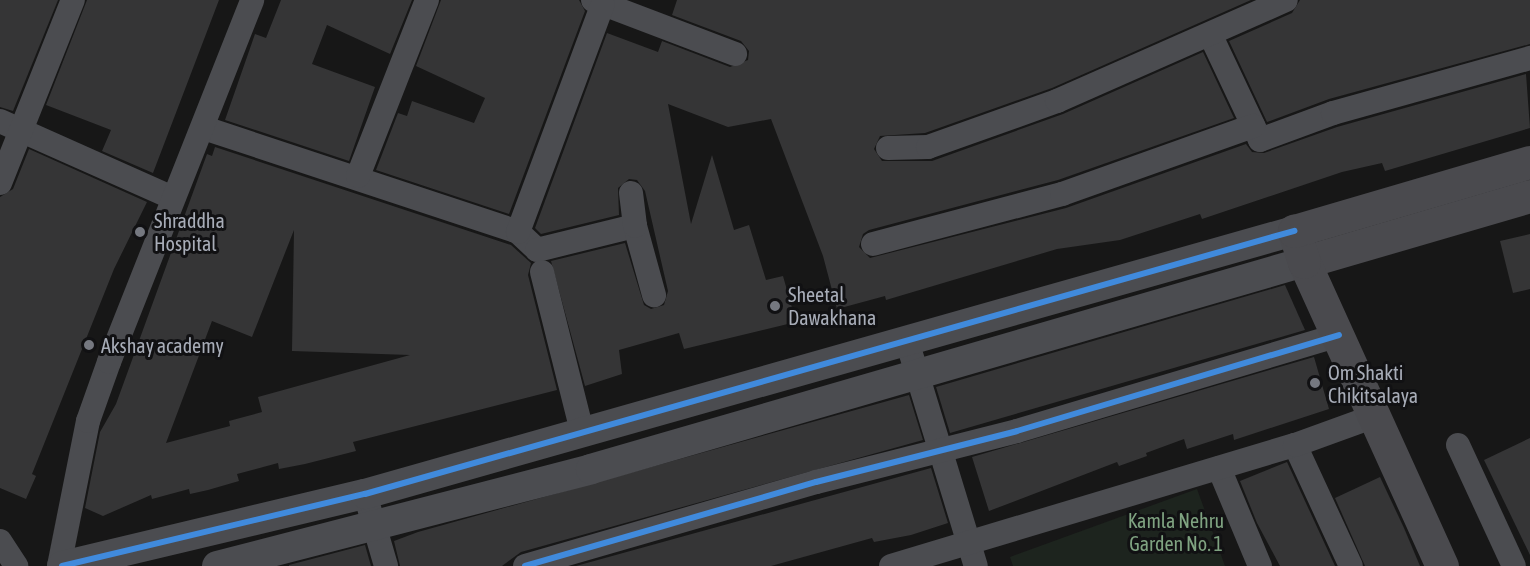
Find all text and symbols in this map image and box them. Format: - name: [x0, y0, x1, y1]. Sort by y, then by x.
- place label: Shraddha Hospital: [154, 208, 225, 255]
- marker: Shraddha Hospital: [131, 223, 149, 241]
- place label: Sheetal Dawakhana: [788, 282, 876, 329]
- marker: Sheetal Dawakhana: [766, 297, 784, 315]
- place label: Akshay academy: [101, 333, 224, 357]
- marker: Akshay academy: [82, 338, 96, 352]
- place label: Om Shakti Chikitsalaya: [1328, 360, 1418, 407]
- marker: Om Shakti Chikitsalaya: [1306, 374, 1324, 392]
- park label: Kamla Nehru Garden No. 1: [1128, 509, 1224, 556]

